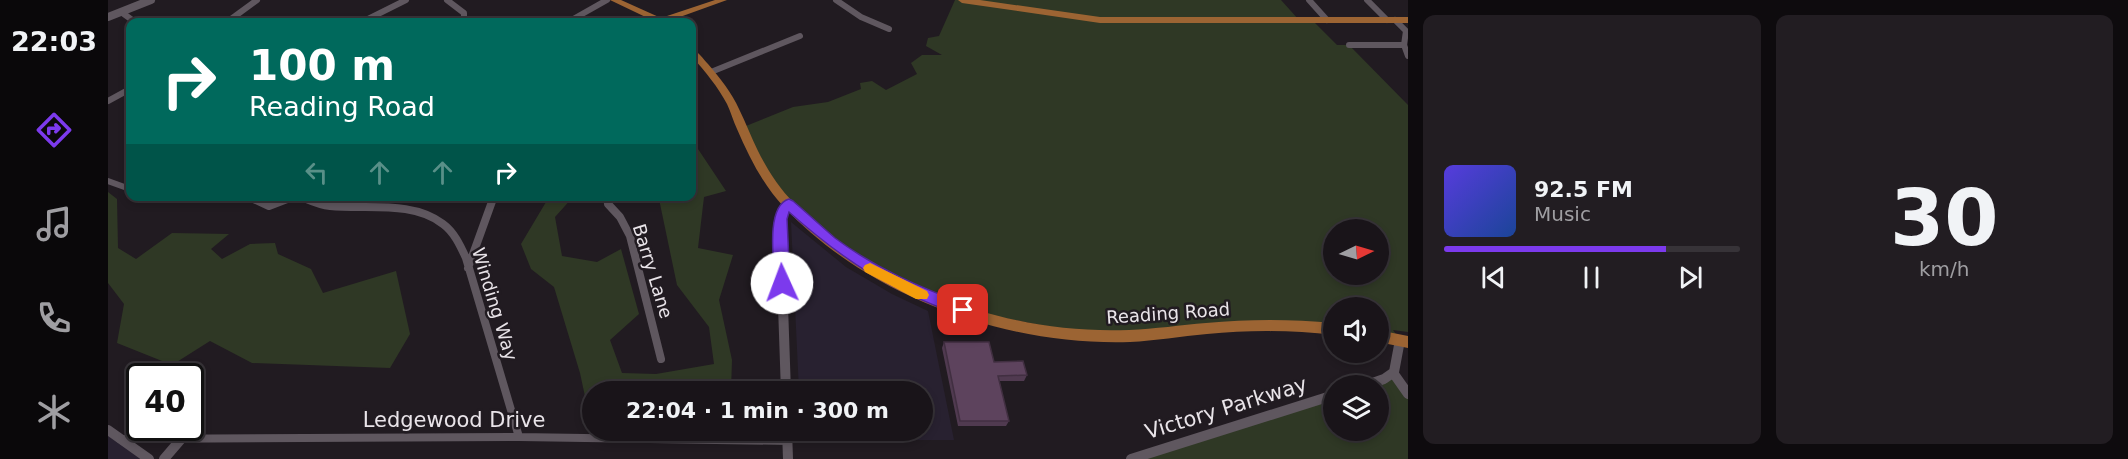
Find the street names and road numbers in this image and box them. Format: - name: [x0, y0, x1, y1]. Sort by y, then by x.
- street label: Barry Lane: [629, 221, 677, 321]
- street label: Winding Way: [468, 245, 522, 363]
- street label: Reading Road: [1105, 298, 1231, 328]
- street label: Victory Parkway: [1142, 372, 1310, 444]
- street label: Ledgewood Drive: [363, 408, 545, 432]

